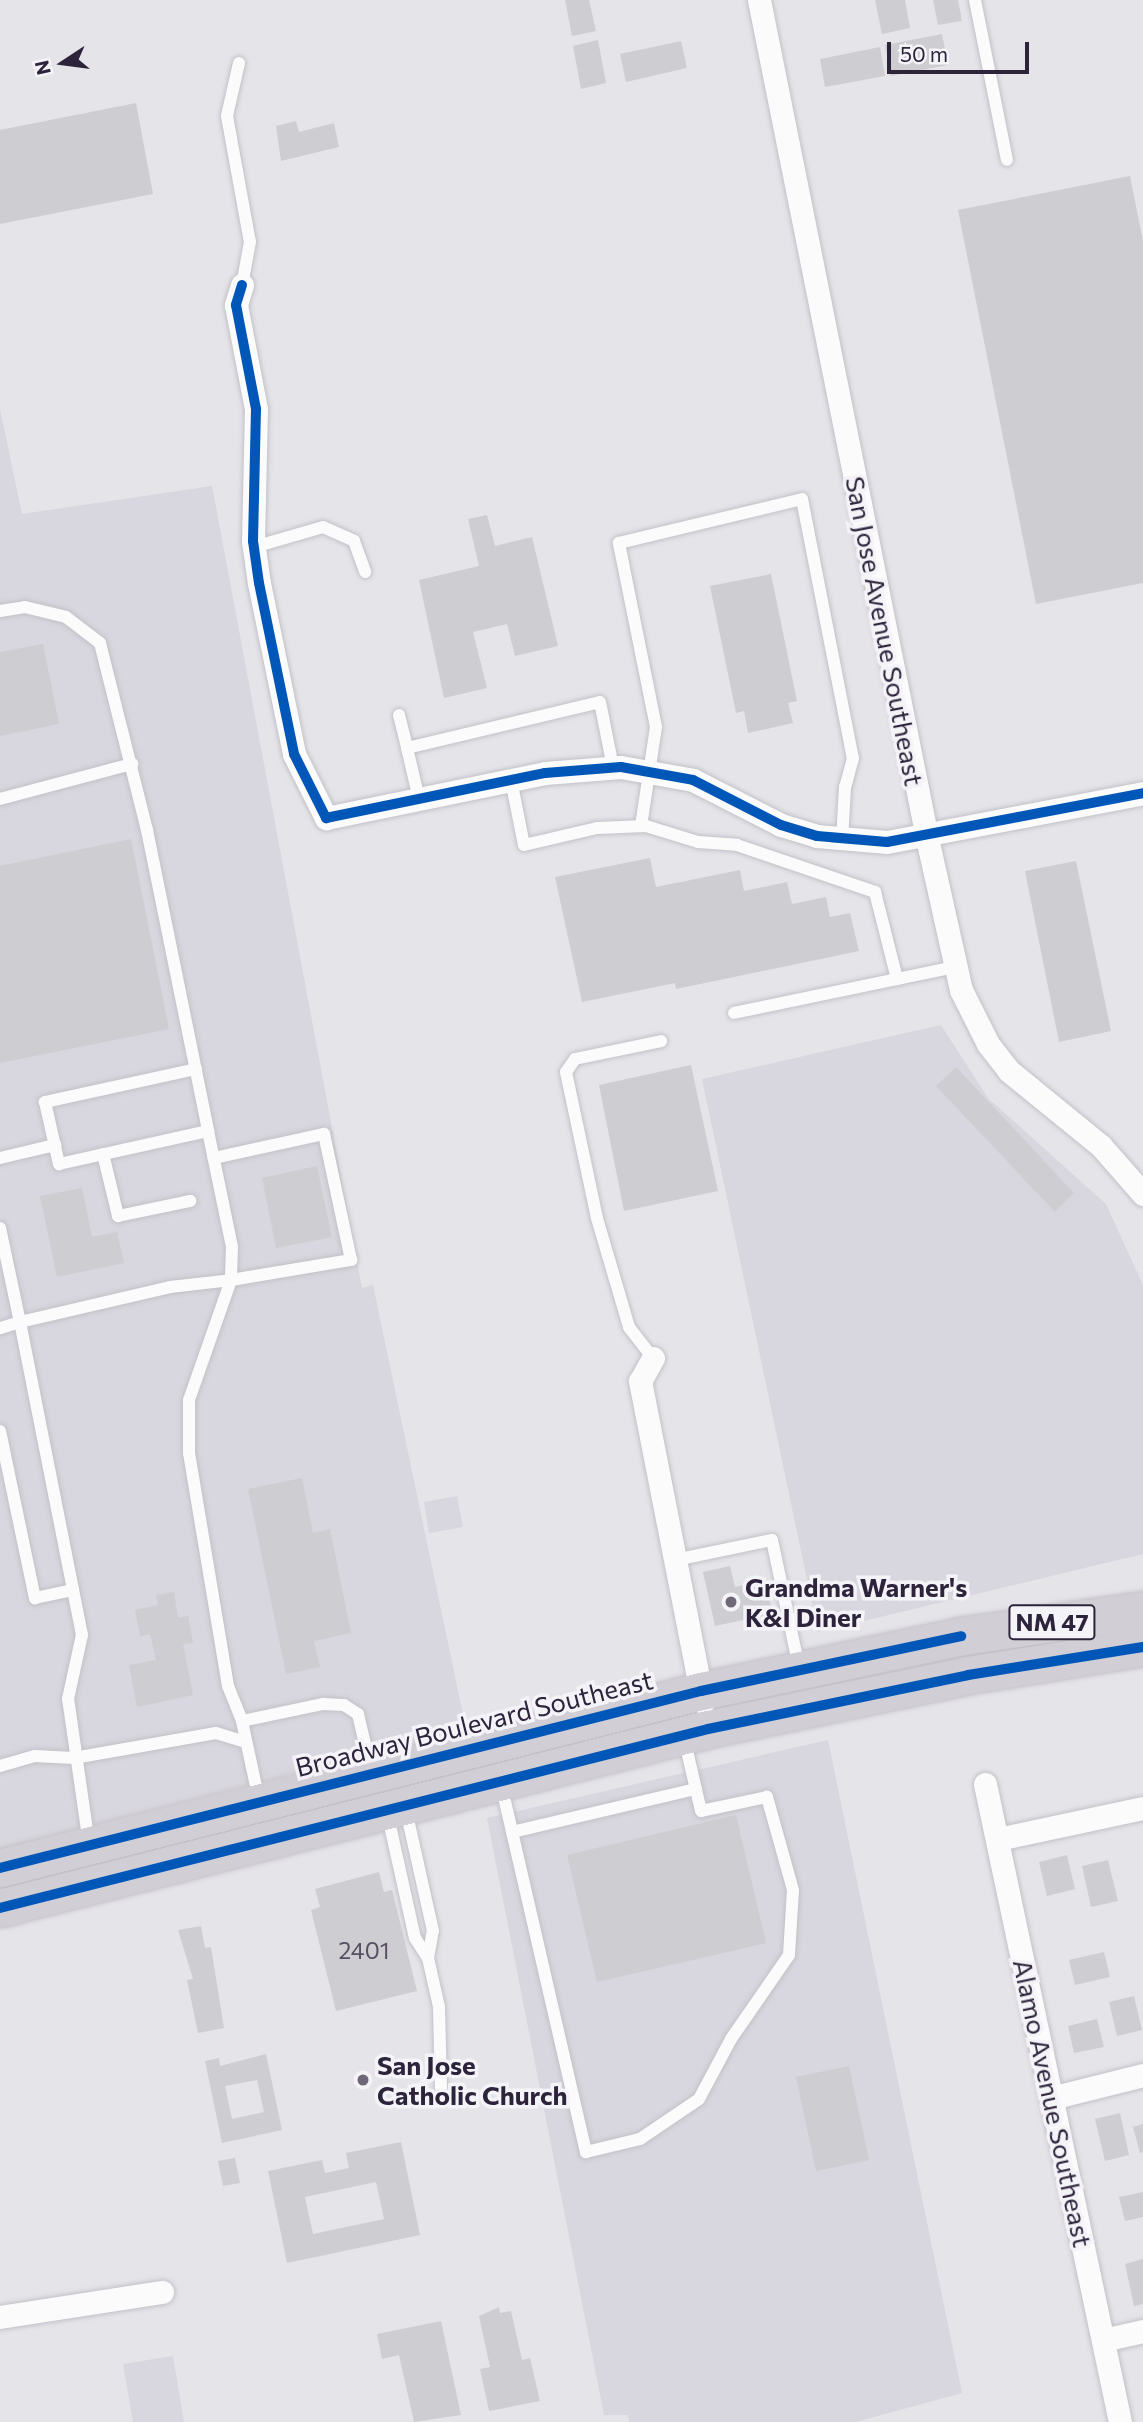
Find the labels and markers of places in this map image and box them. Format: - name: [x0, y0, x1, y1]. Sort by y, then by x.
- place label: Grandma Warner's K&I Diner: [745, 1571, 967, 1632]
- marker: Grandma Warner's K&I Diner: [723, 1594, 739, 1610]
- place label: San Jose Catholic Church: [377, 2049, 568, 2110]
- marker: San Jose Catholic Church: [355, 2072, 371, 2088]

